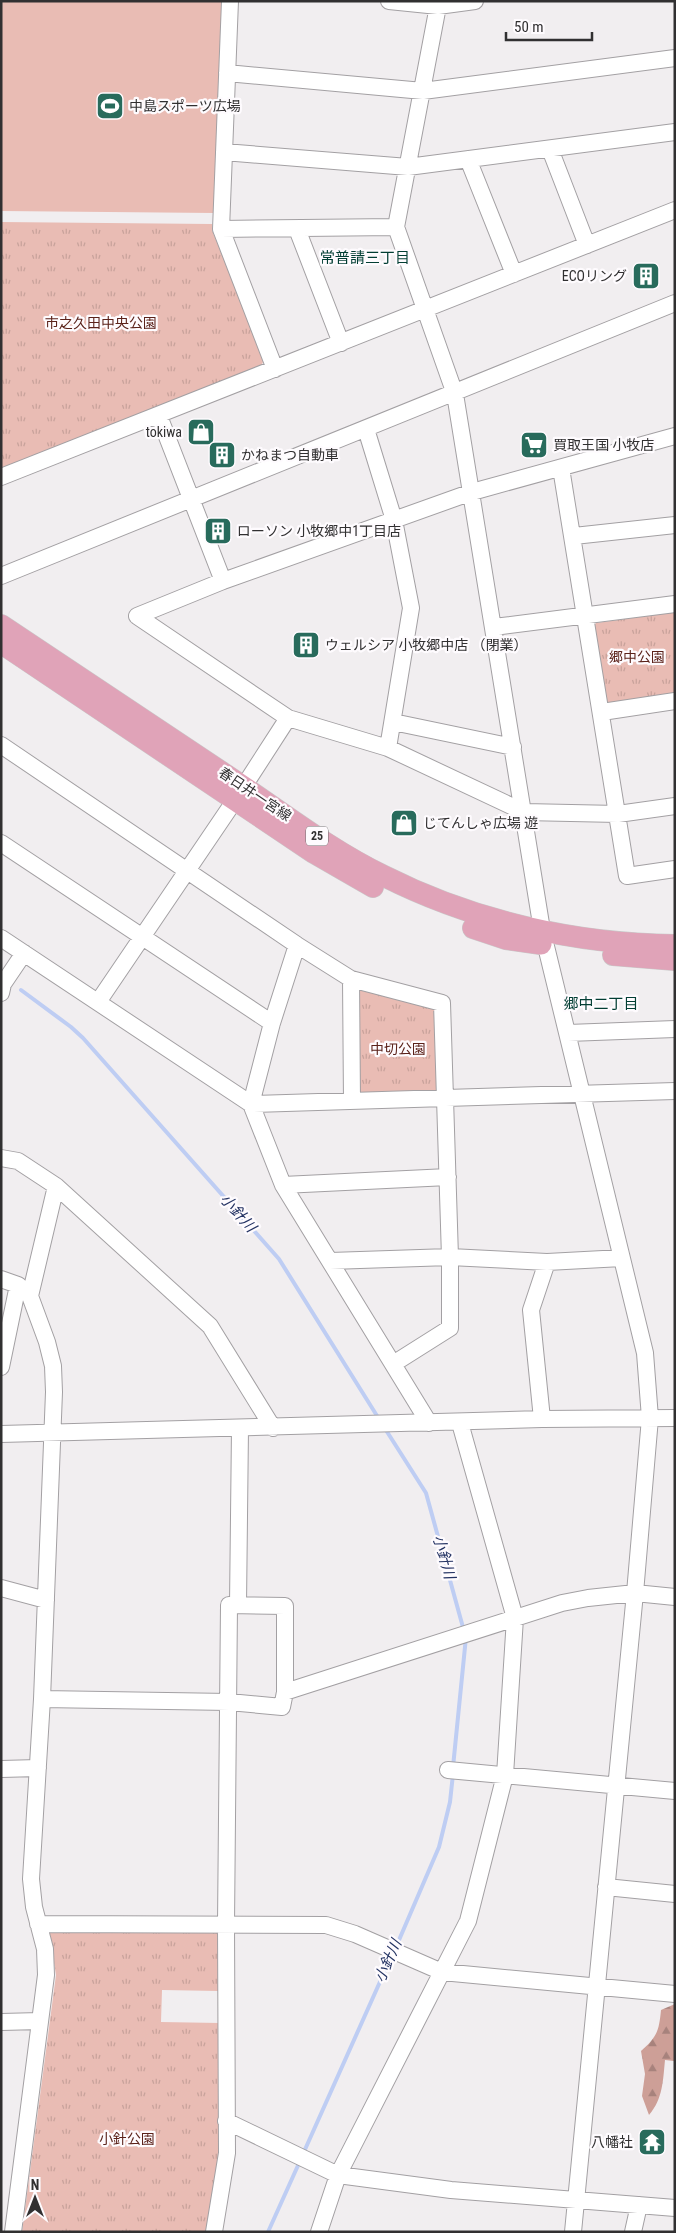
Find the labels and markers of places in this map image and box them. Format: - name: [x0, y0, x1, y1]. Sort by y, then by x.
- sports icon: 中島スポーツ広場: [95, 91, 125, 121]
- place label: 中島スポーツ広場: [129, 98, 241, 114]
- building icon: ECOリング: [631, 261, 661, 291]
- place label: ECOリング: [562, 268, 627, 284]
- shop icon: tokiwa: [186, 417, 216, 447]
- place label: tokiwa: [146, 424, 182, 440]
- supermarket icon: 買取王国 小牧店: [519, 430, 549, 460]
- place label: 買取王国 小牧店: [553, 437, 654, 453]
- building icon: かねまつ自動車: [207, 440, 237, 470]
- place label: かねまつ自動車: [241, 447, 339, 463]
- building icon: ローソン 小牧郷中1丁目店: [203, 516, 233, 546]
- place label: ローソン 小牧郷中1丁目店: [237, 523, 401, 539]
- building icon: ウェルシア 小牧郷中店 （閉業）: [291, 630, 321, 660]
- place label: ウェルシア 小牧郷中店 （閉業）: [325, 637, 527, 653]
- shop icon: じてんしゃ広場 遊: [389, 808, 419, 838]
- place label: じてんしゃ広場 遊: [423, 815, 538, 831]
- temple icon: 八幡社: [637, 2127, 667, 2157]
- place label: 八幡社: [591, 2134, 633, 2150]

